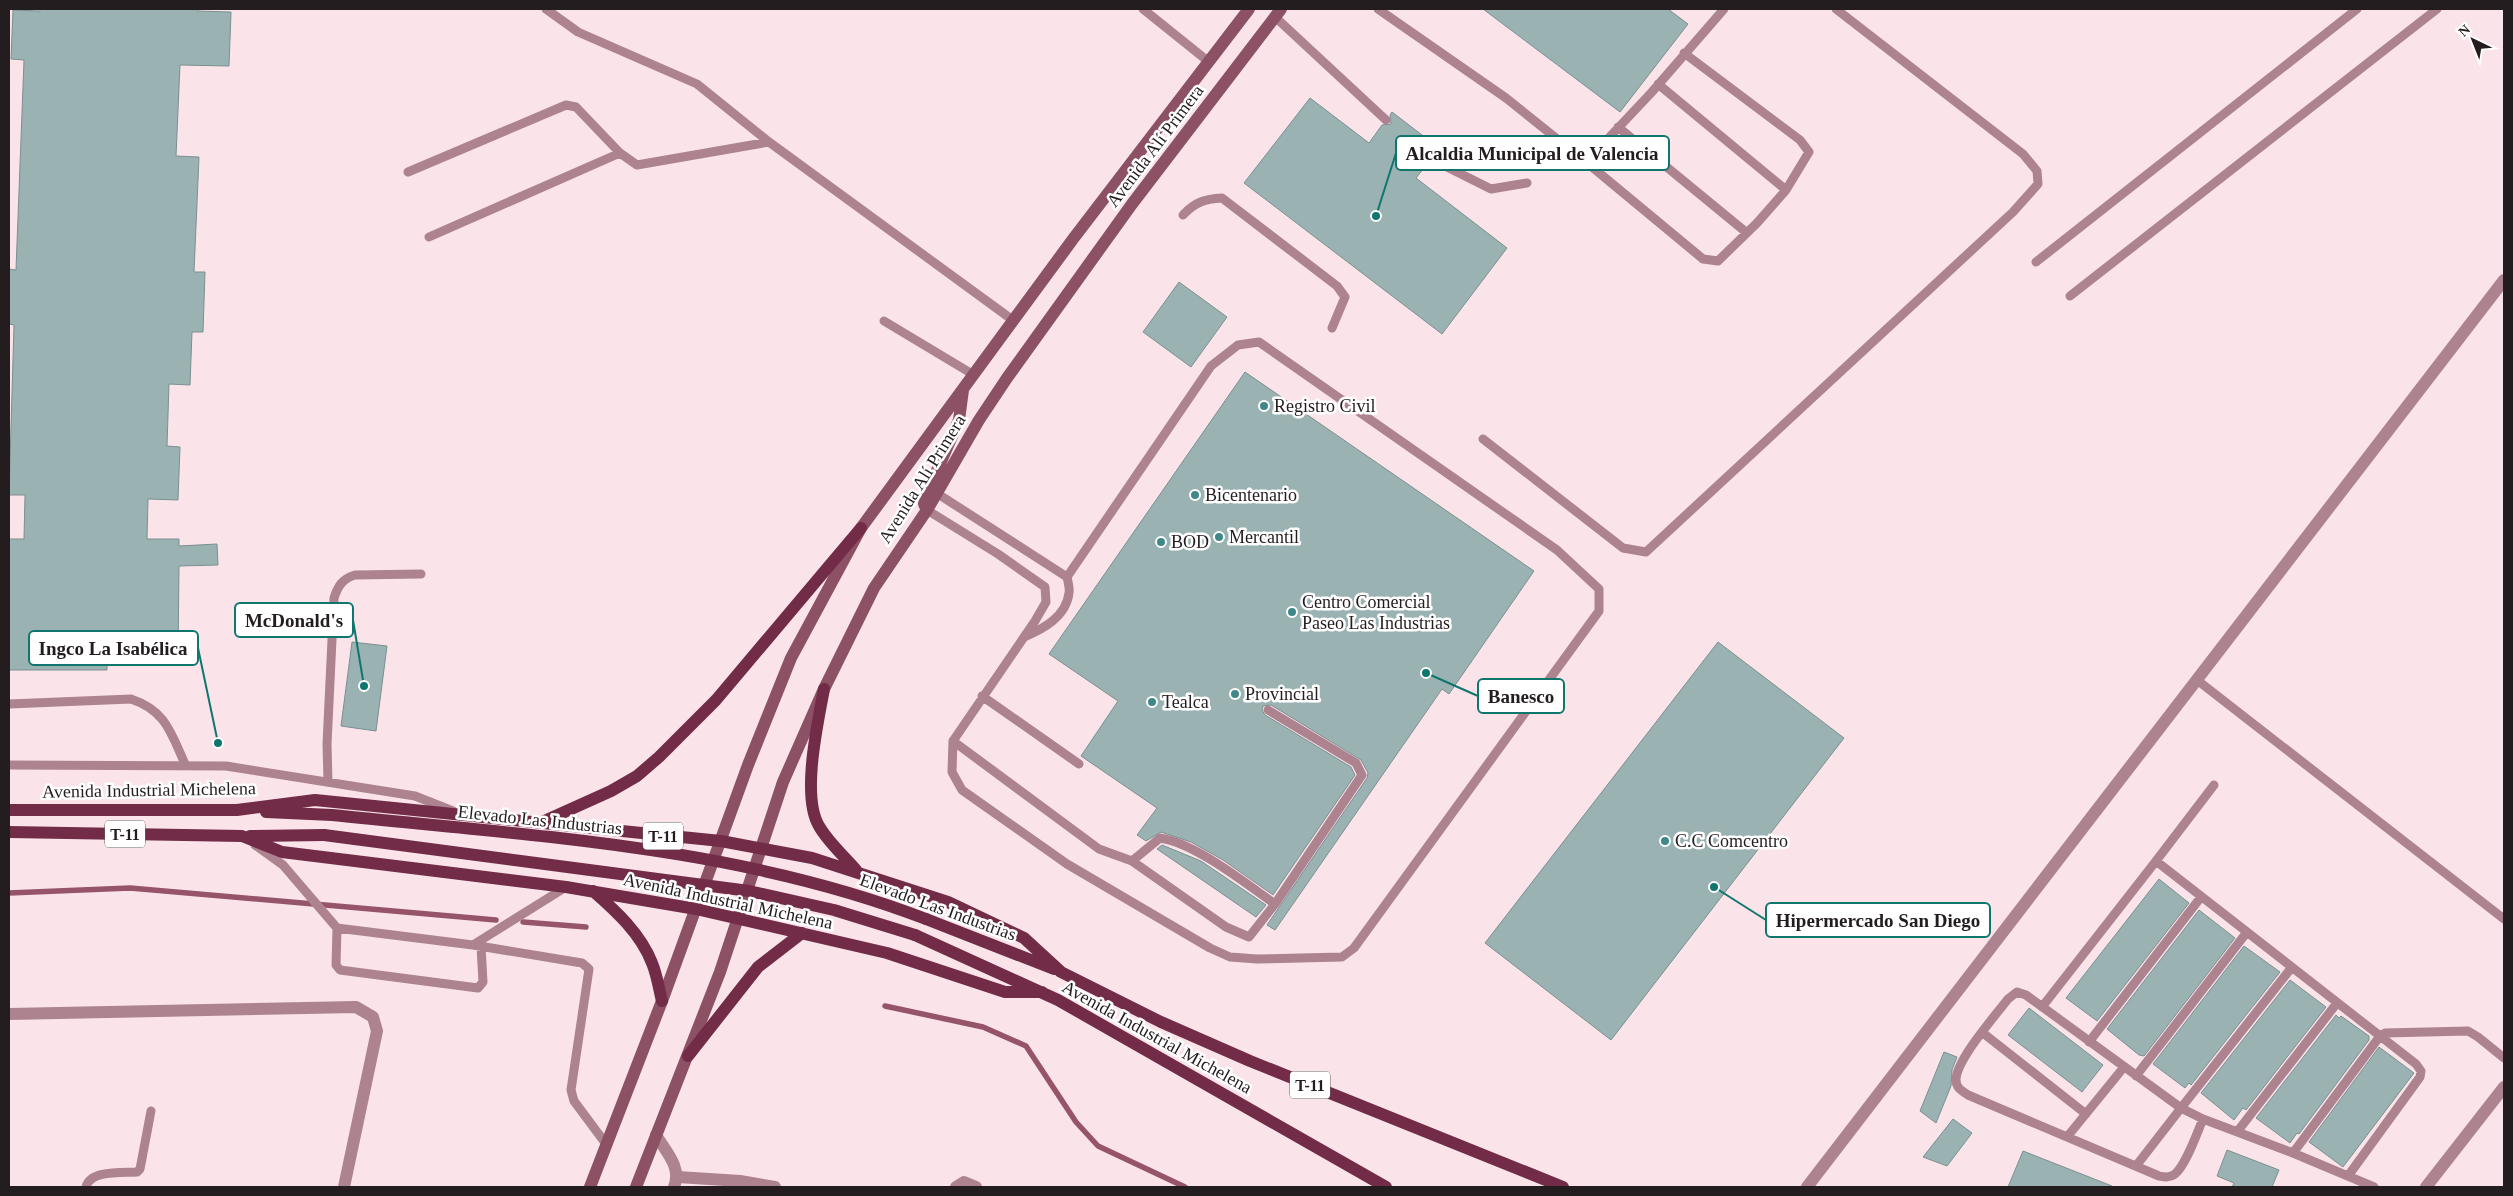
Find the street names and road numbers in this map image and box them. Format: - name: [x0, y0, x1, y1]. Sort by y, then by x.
- street label: Avenida Alí Primera: [1103, 81, 1207, 211]
- street label: Avenida Alí Primera: [874, 411, 970, 547]
- street label: Avenida Industrial Michelena: [42, 778, 256, 802]
- street label: Elevado Las Industrias: [457, 801, 623, 839]
- road number: T-11: [105, 821, 145, 848]
- road number: T-11: [643, 822, 683, 849]
- street label: Avenida Industrial Michelena: [621, 869, 835, 933]
- street label: Elevado Las Industrias: [857, 869, 1019, 945]
- street label: Avenida Industrial Michelena: [1059, 976, 1255, 1098]
- road number: T-11: [1290, 1072, 1330, 1098]

